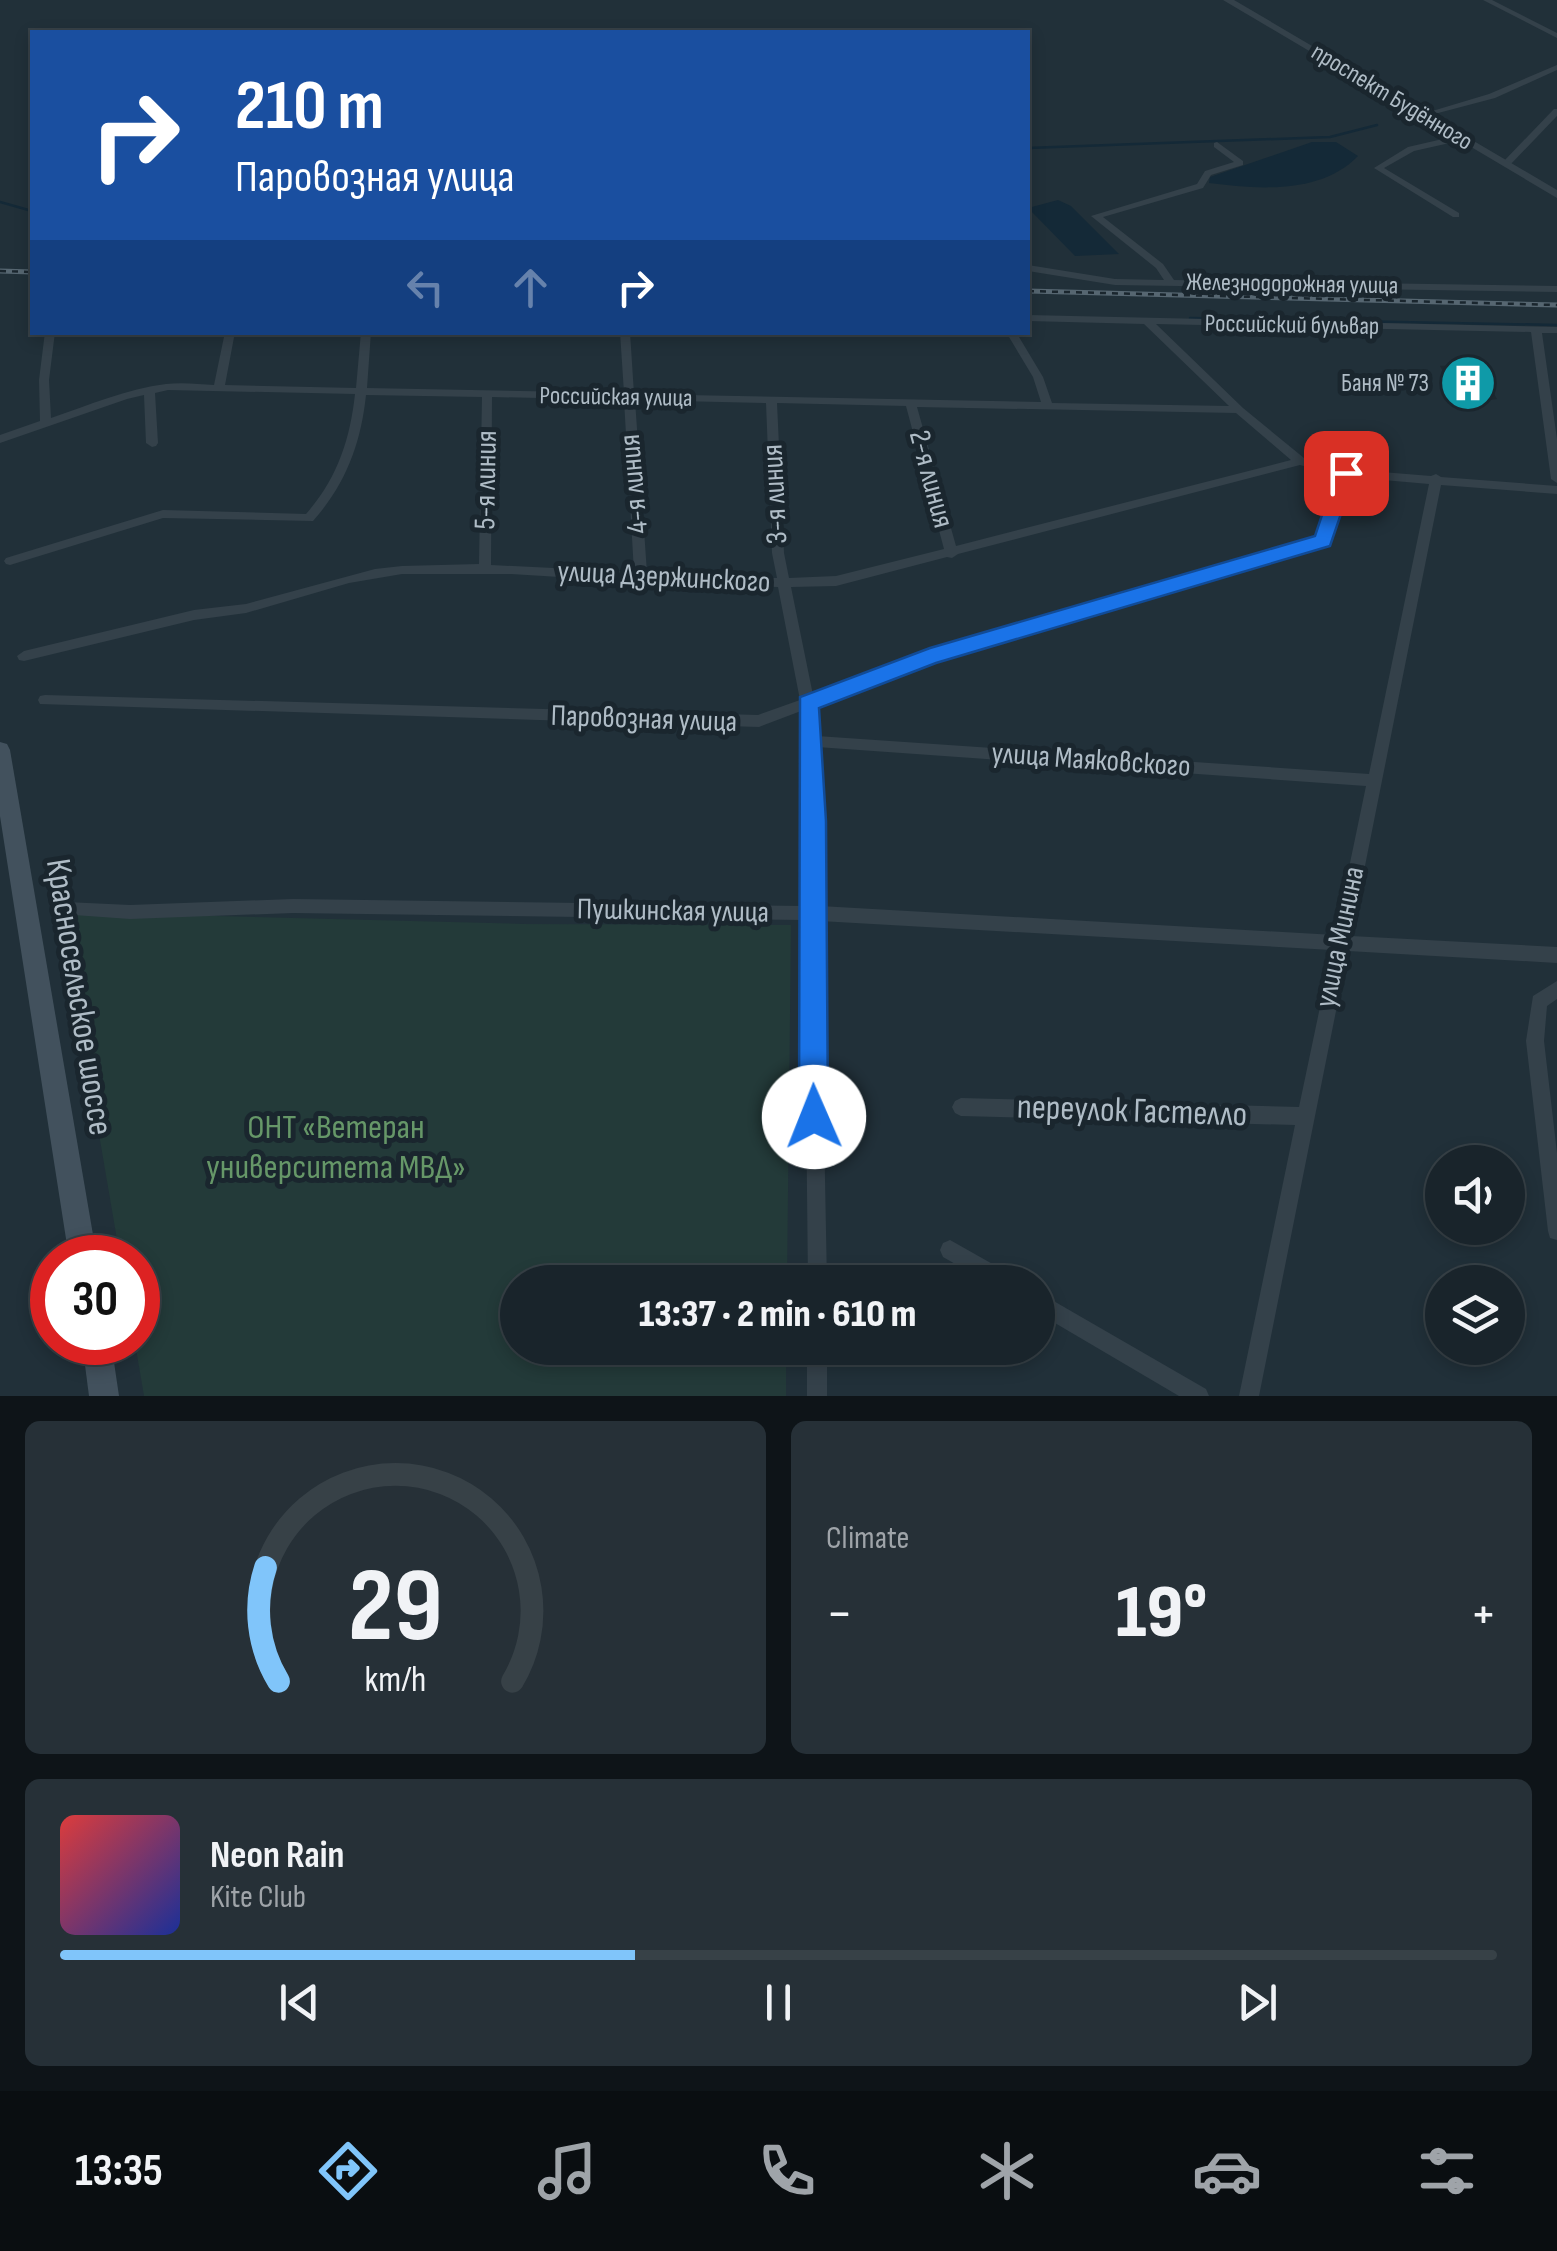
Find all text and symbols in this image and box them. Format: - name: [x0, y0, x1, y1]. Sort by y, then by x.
- street label: проспект Будённого: [1306, 37, 1478, 157]
- text: 210 m: [235, 65, 384, 149]
- icon: right: [70, 70, 200, 200]
- text: Паровозная улица: [235, 150, 515, 205]
- icon: left: [398, 260, 453, 315]
- icon: ahead: [503, 260, 558, 315]
- icon: right: [608, 260, 663, 315]
- street label: Железнодорожная улица: [1186, 267, 1398, 301]
- street label: Российский бульвар: [1204, 308, 1380, 342]
- building icon: Баня № 73: [1438, 353, 1498, 413]
- place label: Баня № 73: [1341, 368, 1429, 399]
- street label: Российская улица: [539, 380, 693, 414]
- street label: 2-я линия: [901, 426, 961, 532]
- street label: 5-я линия: [467, 430, 505, 530]
- pin: [1304, 431, 1389, 516]
- street label: 4-я линия: [612, 433, 656, 535]
- street label: 3-я линия: [754, 443, 796, 545]
- icon: arrive: [1319, 446, 1374, 501]
- street label: улица Дзержинского: [557, 553, 771, 601]
- street label: Паровозная улица: [550, 698, 738, 740]
- street label: улица Маяковского: [990, 735, 1192, 785]
- street label: Красносельское шоссе: [36, 856, 122, 1138]
- street label: улица Минина: [1308, 863, 1372, 1011]
- street label: Пушкинская улица: [577, 891, 769, 931]
- position arrow: [762, 1065, 866, 1169]
- street label: переулок Гастелло: [1016, 1085, 1248, 1137]
- park label: ОНТ «Ветеран университета МВД»: [206, 1106, 466, 1189]
- map controls: [1425, 1145, 1525, 1365]
- button: sound: [1425, 1145, 1525, 1245]
- speed limit sign: 30: [30, 1235, 160, 1365]
- button: layers: [1425, 1265, 1525, 1365]
- text: 13:37 · 2 min · 610 m: [639, 1292, 916, 1337]
- text: Climate: [826, 1519, 909, 1558]
- text: 29: [348, 1545, 443, 1670]
- text: 19°: [1116, 1568, 1207, 1659]
- text: −: [826, 1581, 853, 1648]
- text: +: [1470, 1581, 1497, 1648]
- text: km/h: [365, 1659, 426, 1702]
- text: Neon Rain: [210, 1833, 344, 1878]
- text: Kite Club: [210, 1878, 306, 1917]
- icon: previous: [272, 1975, 327, 2030]
- icon: pause: [751, 1975, 806, 2030]
- icon: next: [1230, 1975, 1285, 2030]
- icon: directions: [313, 2136, 383, 2206]
- icon: music: [532, 2136, 602, 2206]
- icon: phone: [752, 2136, 822, 2206]
- icon: climate: [972, 2136, 1042, 2206]
- icon: car: [1192, 2136, 1262, 2206]
- icon: filters: [1412, 2136, 1482, 2206]
- text: 13:35: [75, 2144, 163, 2199]

